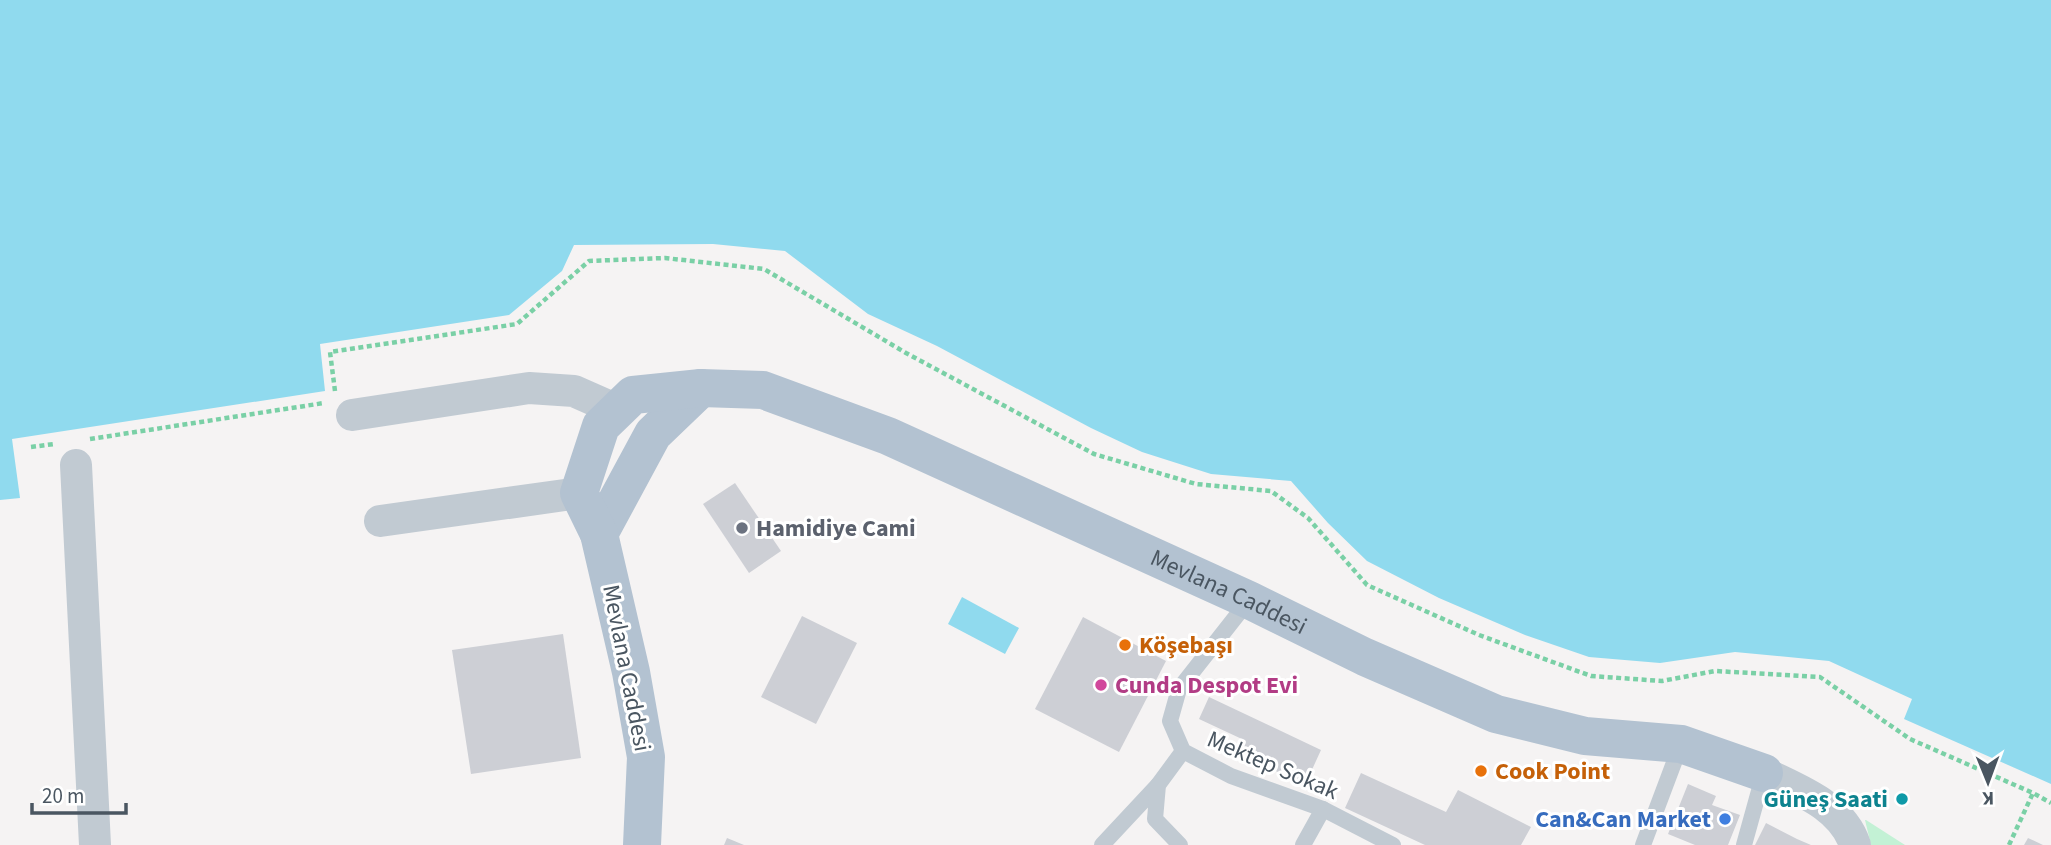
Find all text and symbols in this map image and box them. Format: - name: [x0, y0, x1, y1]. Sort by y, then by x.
- place label: Hamidiye Cami: [756, 511, 916, 546]
- marker: Hamidiye Cami: [734, 520, 750, 536]
- street label: Mevlana Caddesi: [1145, 540, 1313, 644]
- street label: Mevlana Caddesi: [593, 582, 660, 754]
- place label: Köşebaşı: [1139, 628, 1233, 663]
- marker: Köşebaşı: [1117, 637, 1133, 653]
- place label: Cunda Despot Evi: [1115, 668, 1298, 703]
- marker: Cunda Despot Evi: [1093, 677, 1109, 693]
- street label: Mektep Sokak: [1202, 722, 1344, 809]
- north arrow: [1953, 747, 2023, 817]
- place label: Cook Point: [1495, 754, 1610, 789]
- marker: Cook Point: [1473, 763, 1489, 779]
- scale bar: [32, 772, 126, 816]
- text: 20 m: [42, 781, 84, 811]
- place label: Güneş Saati: [1763, 782, 1888, 817]
- text: K: [1982, 784, 1994, 811]
- marker: Güneş Saati: [1894, 791, 1910, 807]
- place label: Can&Can Market: [1535, 802, 1711, 837]
- marker: Can&Can Market: [1717, 811, 1733, 827]

